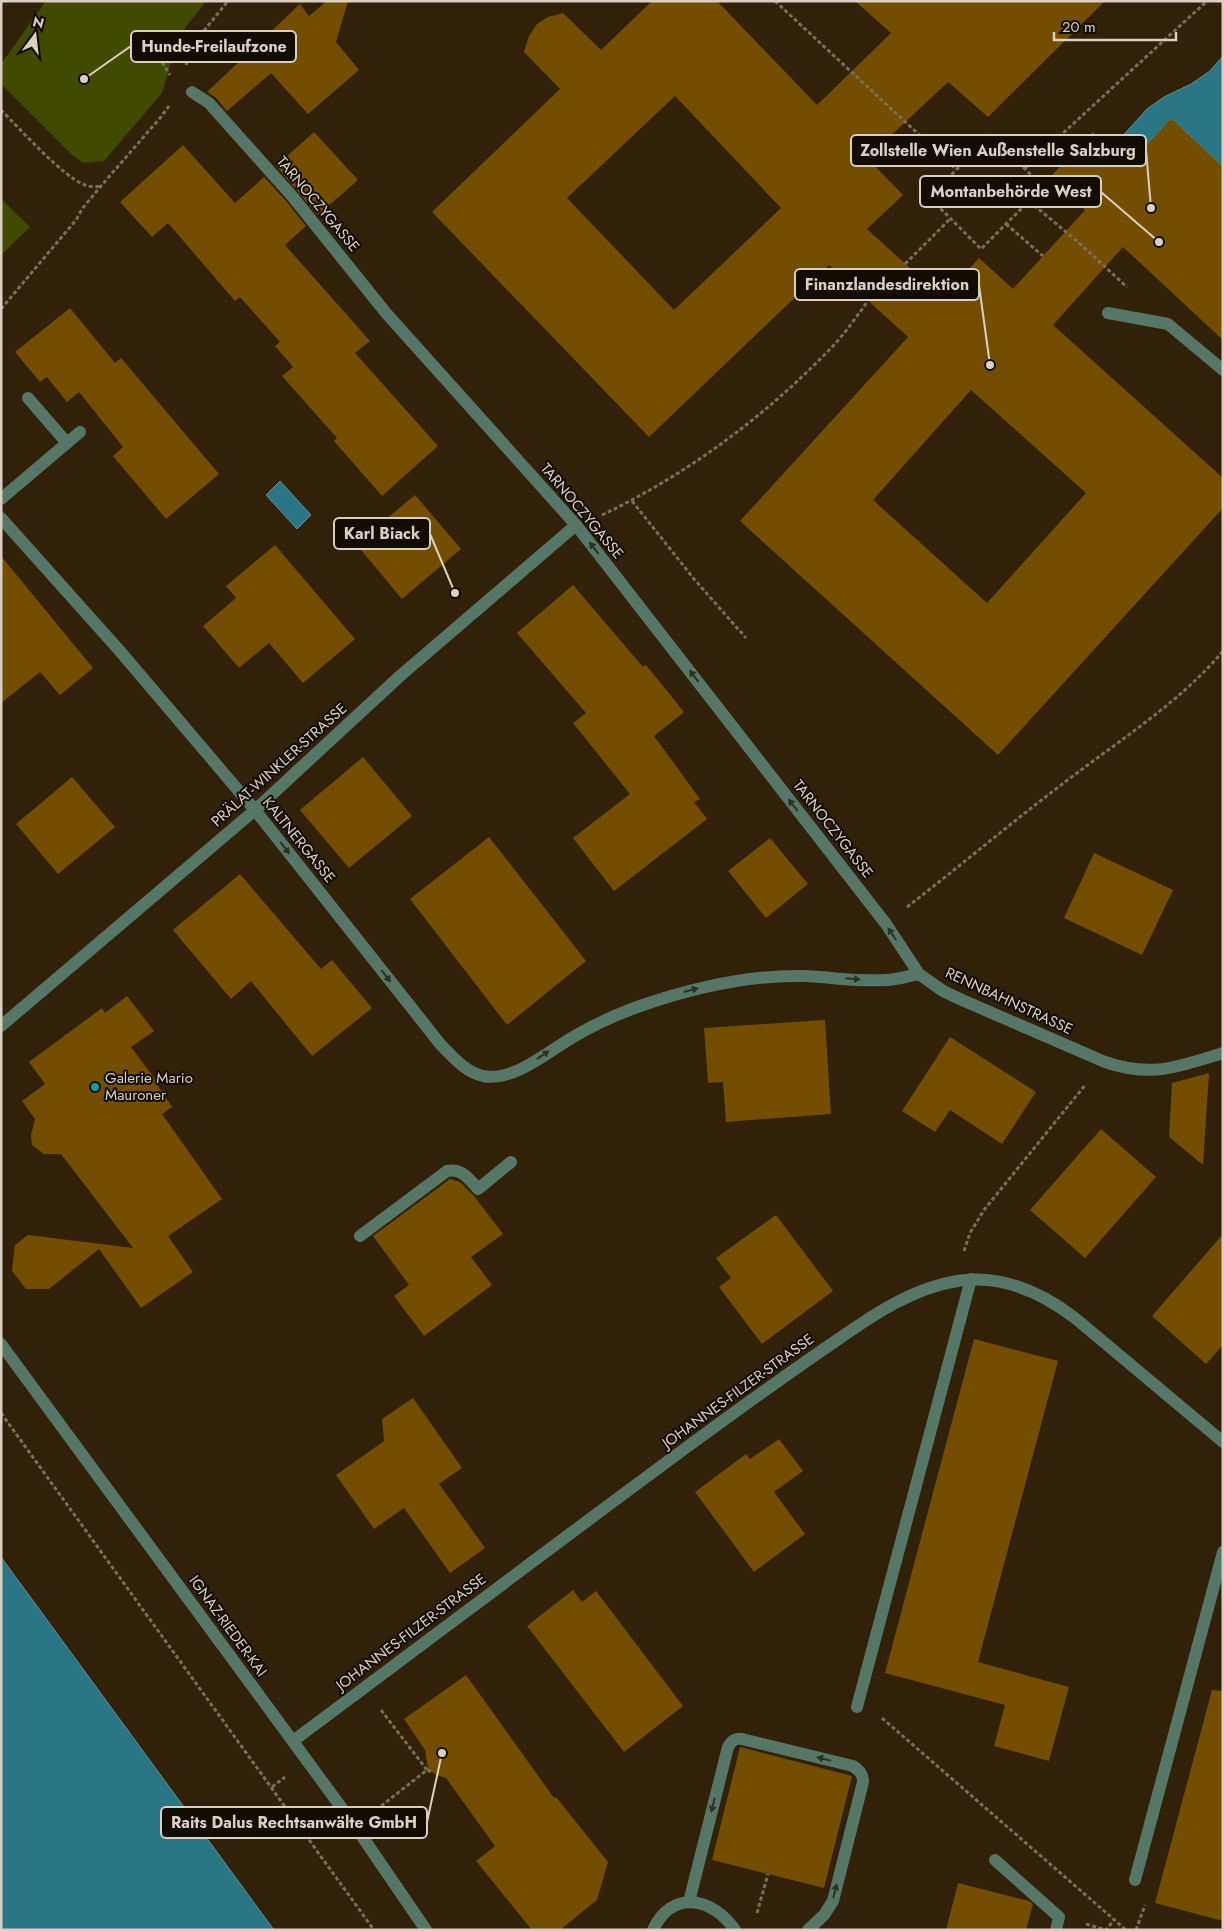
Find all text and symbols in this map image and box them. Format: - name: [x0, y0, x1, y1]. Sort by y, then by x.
- north arrow: [10, 10, 60, 60]
- scale bar: [1054, 10, 1176, 42]
- text: N: [30, 11, 46, 34]
- text: 20 m: [1062, 16, 1096, 38]
- callout: Hunde-Freilaufzone: [131, 31, 296, 62]
- text: Hunde-Freilaufzone: [141, 35, 287, 58]
- callout: Zollstelle Wien Außenstelle Salzburg: [851, 135, 1146, 166]
- text: Zollstelle Wien Außenstelle Salzburg: [860, 139, 1136, 162]
- street label: TARNOCZYGASSE: [271, 151, 365, 257]
- callout: Montanbehörde West: [920, 176, 1101, 207]
- text: Montanbehörde West: [930, 180, 1092, 203]
- callout: Finanzlandesdirektion: [795, 269, 979, 300]
- text: Finanzlandesdirektion: [805, 273, 969, 296]
- street label: TARNOCZYGASSE: [535, 458, 629, 564]
- callout: Karl Biack: [334, 518, 430, 549]
- text: Karl Biack: [344, 522, 421, 545]
- one-way arrow: [589, 541, 599, 555]
- one-way arrow: [688, 670, 699, 683]
- street label: PRÄLAT-WINKLER-STRASSE: [206, 698, 352, 832]
- street label: TARNOCZYGASSE: [788, 775, 878, 883]
- street label: KALTNERGASSE: [257, 792, 341, 888]
- one-way arrow: [788, 798, 798, 812]
- one-way arrow: [280, 841, 290, 855]
- one-way arrow: [887, 927, 897, 940]
- street label: RENNBAHNSTRASSE: [942, 962, 1076, 1040]
- one-way arrow: [381, 969, 391, 982]
- one-way arrow: [845, 976, 861, 984]
- one-way arrow: [684, 986, 699, 994]
- one-way arrow: [536, 1050, 550, 1060]
- place label: Galerie Mario Mauroner: [105, 1067, 193, 1106]
- marker: Galerie Mario Mauroner: [89, 1081, 101, 1093]
- street label: JOHANNES-FILZER-STRASSE: [656, 1328, 819, 1455]
- street label: JOHANNES-FILZER-STRASSE: [330, 1568, 491, 1697]
- street label: IGNAZ-RIEDER-KAI: [184, 1571, 272, 1681]
- one-way arrow: [817, 1755, 832, 1763]
- one-way arrow: [709, 1797, 717, 1812]
- callout: Raits Dalus Rechtsanwälte GmbH: [161, 1807, 427, 1838]
- text: Raits Dalus Rechtsanwälte GmbH: [171, 1811, 417, 1834]
- one-way arrow: [831, 1884, 839, 1899]

